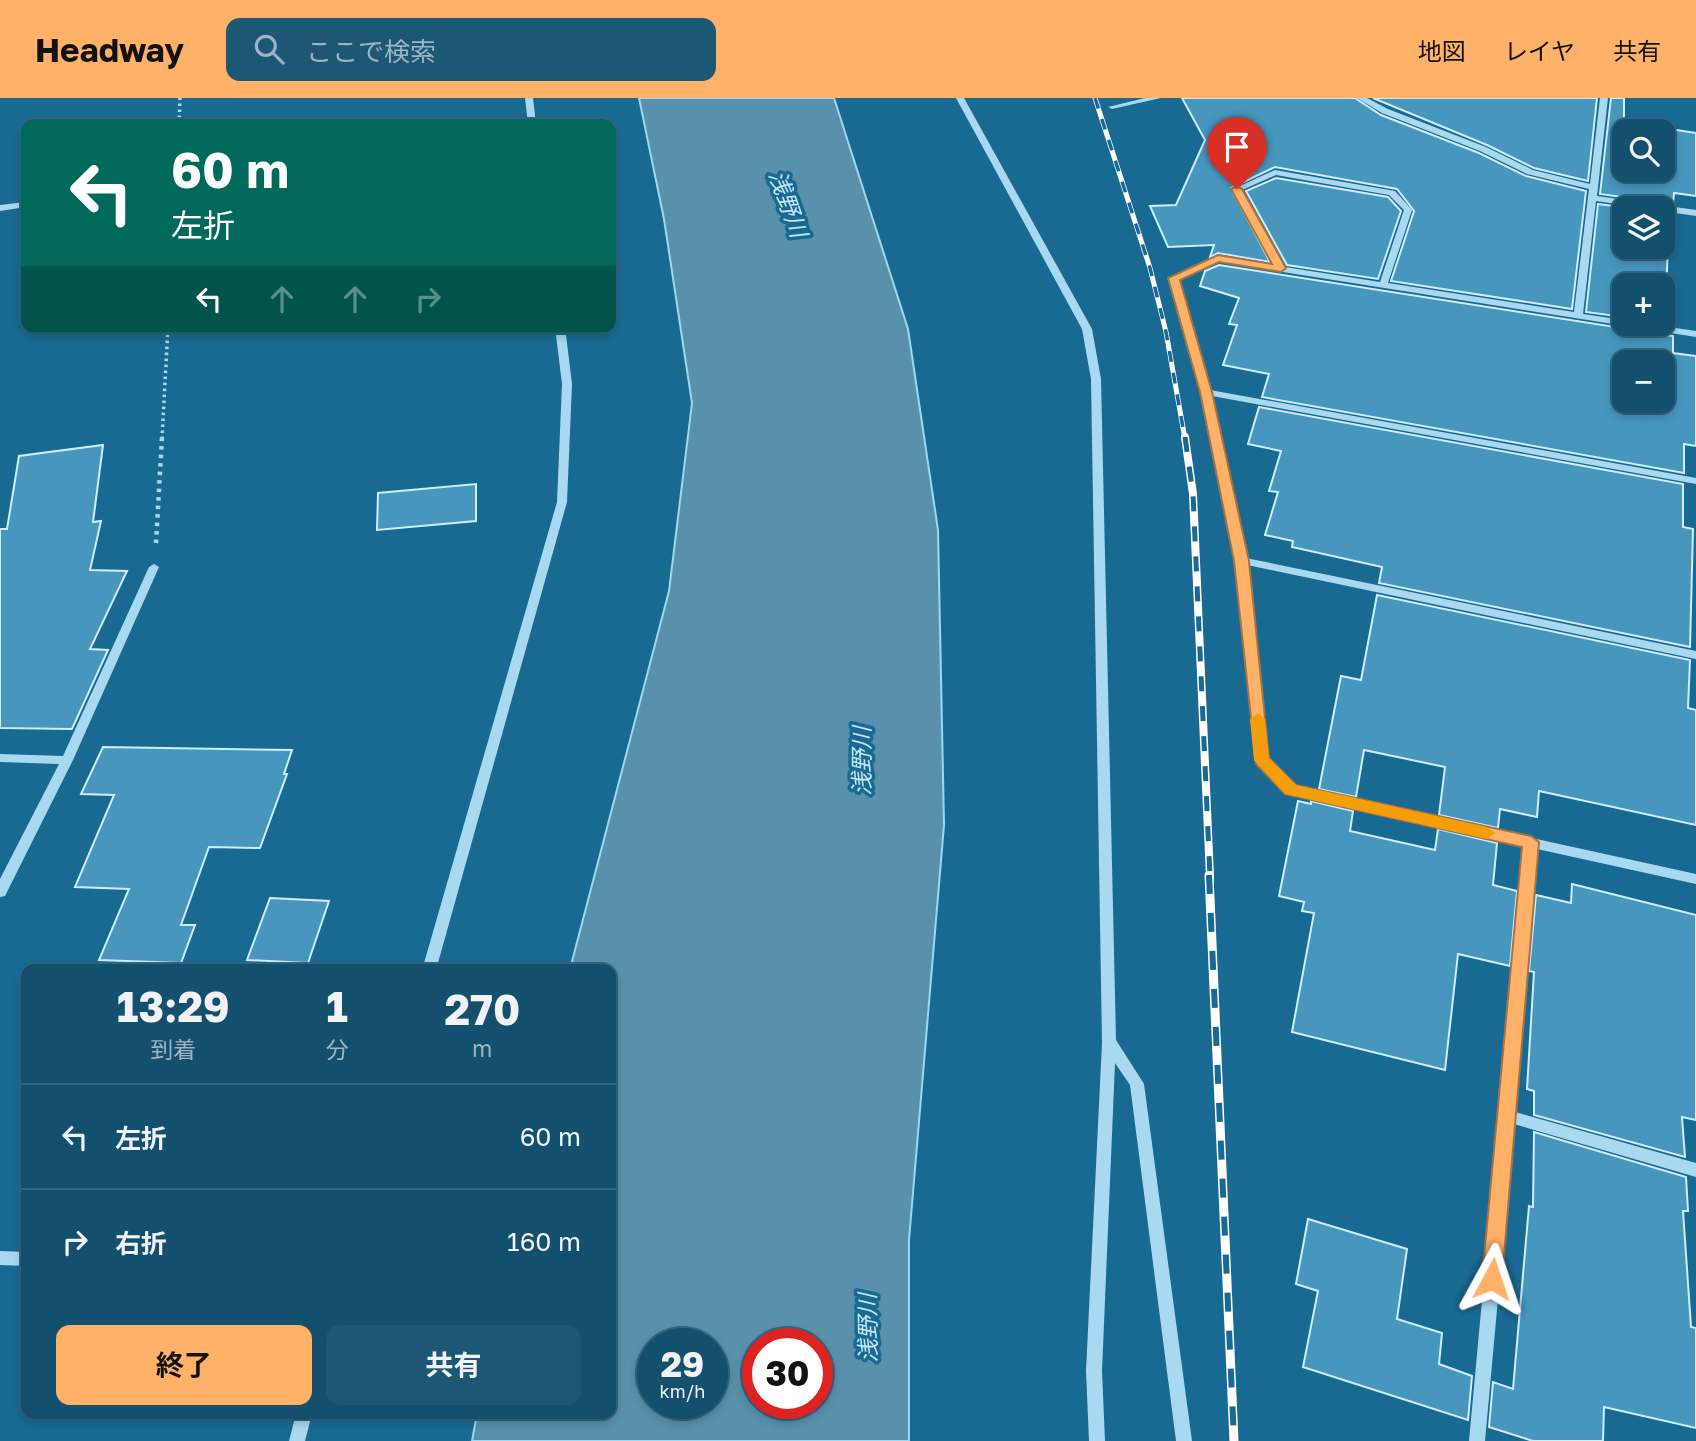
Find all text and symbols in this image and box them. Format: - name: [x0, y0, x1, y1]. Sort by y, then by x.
- search box: [226, 18, 716, 81]
- text: Headway: [35, 30, 184, 69]
- icon: search: [250, 30, 288, 68]
- text: ここで検索: [306, 36, 436, 67]
- text: 地図: [1418, 36, 1466, 65]
- text: レイヤ: [1504, 36, 1575, 65]
- text: 共有: [1613, 36, 1661, 65]
- pin: [1207, 117, 1267, 189]
- map controls: [1612, 119, 1675, 413]
- button: search: [1612, 119, 1675, 182]
- icon: arrive: [1218, 128, 1256, 166]
- text: 60 m: [171, 140, 289, 199]
- icon: left: [56, 147, 147, 238]
- water label: 浅野川: [764, 166, 815, 244]
- button: layers: [1612, 196, 1675, 259]
- text: 左折: [171, 206, 235, 244]
- button: +: [1612, 273, 1675, 336]
- icon: left: [190, 280, 228, 318]
- icon: ahead: [263, 280, 301, 318]
- icon: ahead: [336, 280, 374, 318]
- icon: right: [409, 280, 447, 318]
- button: −: [1612, 350, 1675, 413]
- water label: 浅野川: [847, 724, 875, 796]
- text: 13:29: [117, 981, 230, 1031]
- text: 1: [326, 981, 348, 1031]
- text: 270: [444, 984, 520, 1034]
- text: m: [472, 1034, 492, 1062]
- text: 到着: [150, 1035, 196, 1063]
- text: 分: [326, 1035, 349, 1063]
- icon: left: [56, 1118, 94, 1156]
- text: 60 m: [520, 1121, 581, 1152]
- text: 左折: [115, 1123, 167, 1154]
- icon: right: [56, 1223, 94, 1261]
- text: 160 m: [507, 1226, 581, 1257]
- text: 右折: [115, 1228, 167, 1259]
- position arrow: [1455, 1242, 1529, 1316]
- water label: 浅野川: [852, 1290, 882, 1363]
- button: 終了: [56, 1325, 312, 1405]
- button: 共有: [326, 1325, 581, 1405]
- speed limit sign: 30: [742, 1328, 833, 1419]
- text: 29: [661, 1343, 704, 1385]
- text: km/h: [660, 1380, 705, 1402]

